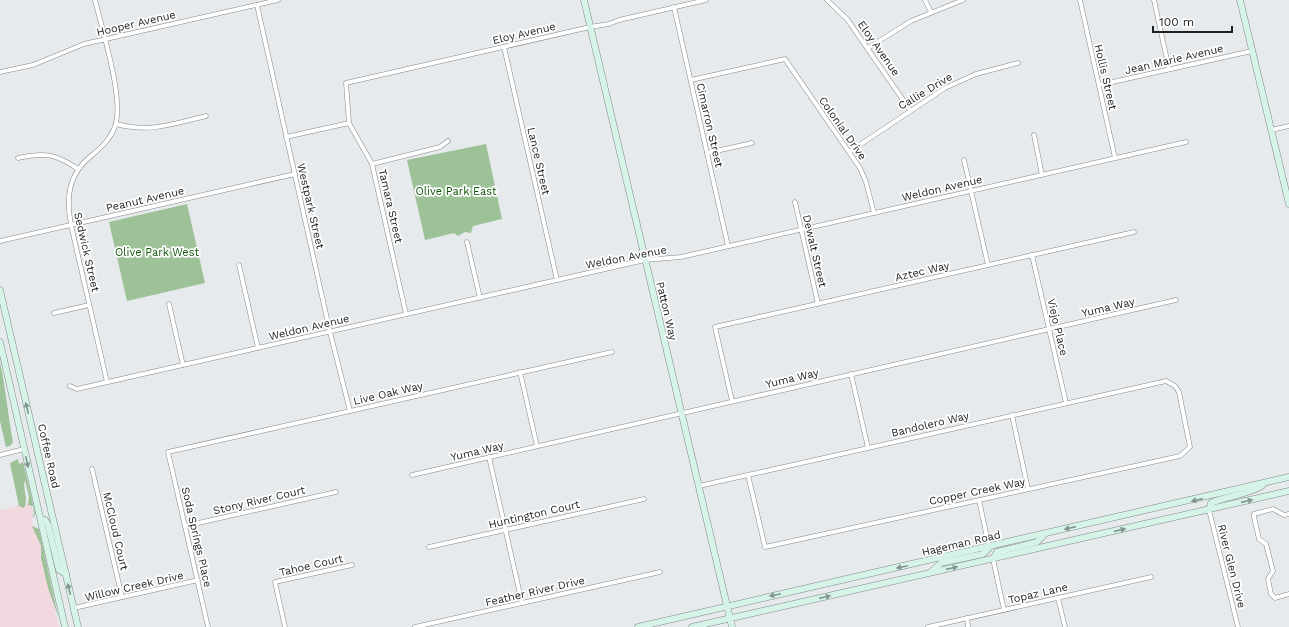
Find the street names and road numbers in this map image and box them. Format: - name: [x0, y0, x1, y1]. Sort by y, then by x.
- street label: Hooper Avenue: [95, 8, 177, 39]
- street label: Eloy Avenue: [855, 18, 902, 78]
- street label: Eloy Avenue: [491, 20, 557, 47]
- street label: Jean Marie Avenue: [1124, 42, 1225, 77]
- street label: Hollis Street: [1092, 43, 1119, 112]
- street label: Callie Drive: [896, 70, 955, 113]
- street label: Cimarron Street: [693, 82, 726, 169]
- street label: Colonial Drive: [816, 94, 869, 162]
- street label: Lance Street: [524, 126, 553, 197]
- street label: Westpark Street: [294, 162, 327, 251]
- street label: Tamara Street: [376, 168, 405, 245]
- street label: Weldon Avenue: [900, 173, 984, 204]
- street label: Peanut Avenue: [105, 184, 185, 215]
- street label: Sedwick Street: [71, 211, 102, 294]
- street label: Dewalt Street: [800, 214, 829, 289]
- street label: Weldon Avenue: [584, 243, 668, 272]
- street label: Aztec Way: [894, 259, 951, 284]
- street label: Patton Way: [653, 280, 680, 342]
- street label: Yuma Way: [1080, 295, 1136, 320]
- street label: Viejo Place: [1045, 297, 1070, 357]
- street label: Weldon Avenue: [267, 312, 351, 343]
- street label: Yuma Way: [764, 366, 820, 391]
- street label: Live Oak Way: [352, 379, 424, 408]
- street label: Bandolero Way: [890, 409, 971, 440]
- street label: Coffee Road: [35, 423, 62, 490]
- street label: Yuma Way: [449, 439, 505, 464]
- street label: Copper Creek Way: [928, 475, 1027, 508]
- street label: Stony River Court: [212, 483, 307, 517]
- street label: Soda Springs Place: [179, 486, 214, 589]
- street label: McCloud Court: [100, 491, 131, 572]
- street label: Huntington Court: [487, 498, 581, 531]
- street label: River Glen Drive: [1215, 523, 1248, 609]
- street label: Hageman Road: [920, 528, 1002, 559]
- street label: Tahoe Court: [278, 552, 345, 579]
- street label: Willow Creek Drive: [83, 569, 185, 604]
- street label: Feather River Drive: [484, 574, 586, 609]
- street label: Topaz Lane: [1007, 580, 1069, 607]

